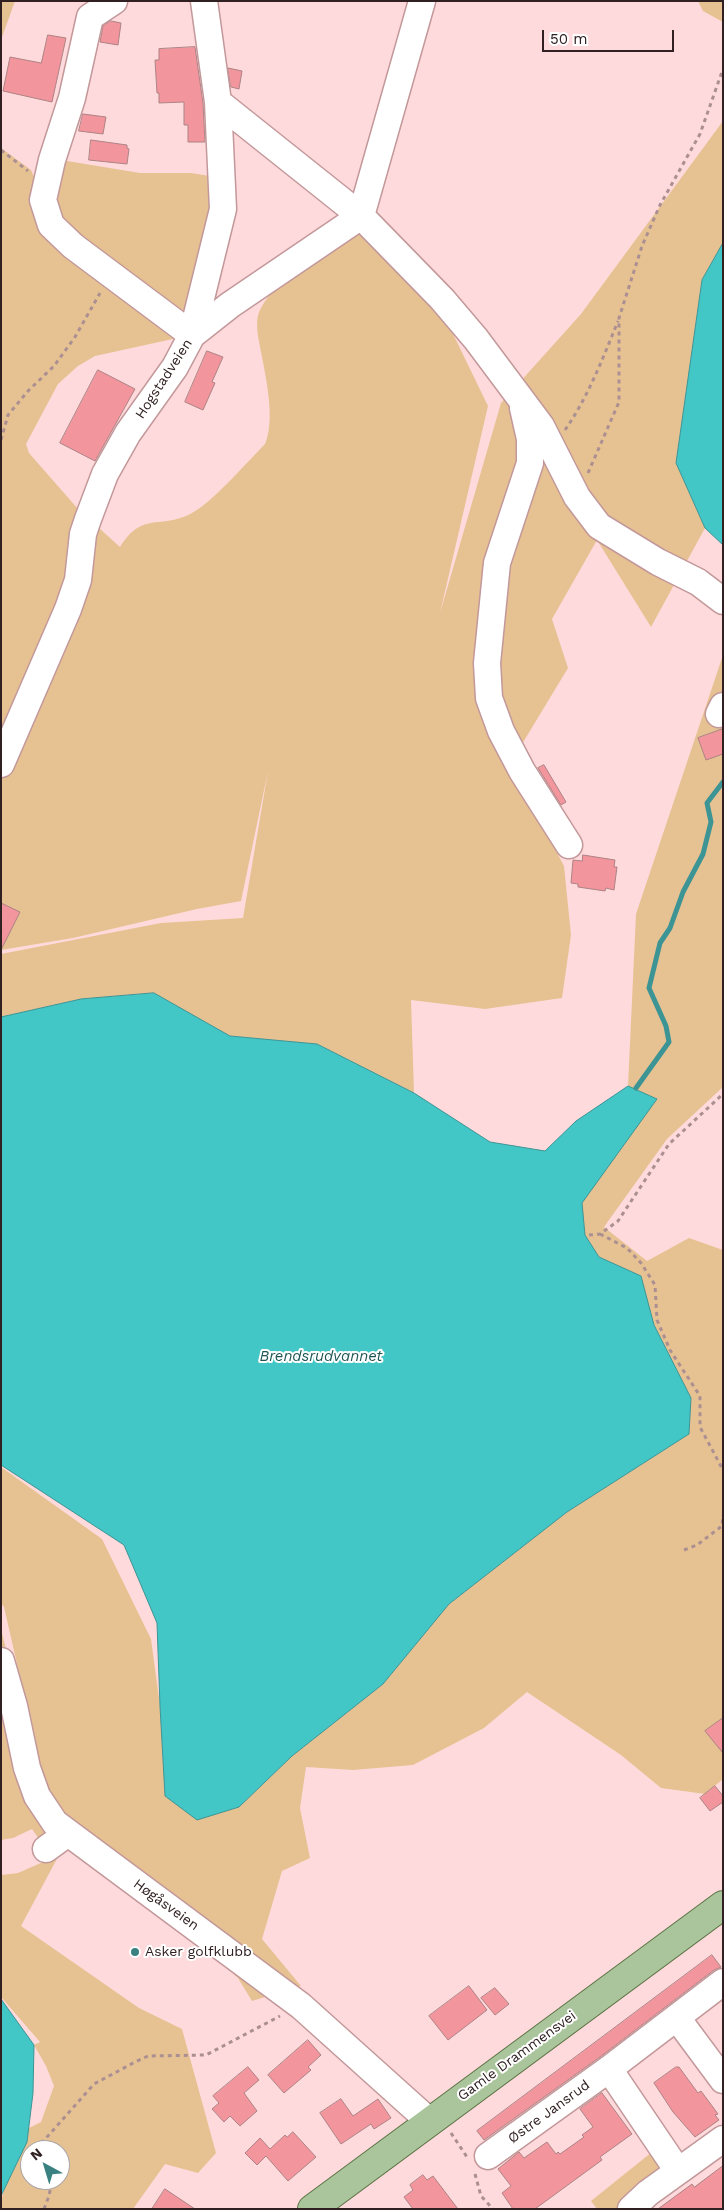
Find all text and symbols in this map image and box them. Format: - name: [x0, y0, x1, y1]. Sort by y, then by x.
- scale bar: [544, 20, 676, 52]
- text: 50 m: [550, 30, 587, 48]
- street label: Hogstadveien: [132, 336, 196, 422]
- water label: Brendsrudvannet: [260, 1348, 382, 1366]
- street label: Høgåsveien: [130, 1876, 202, 1934]
- place label: Asker golfklubb: [145, 1944, 252, 1960]
- marker: Asker golfklubb: [129, 1946, 141, 1958]
- street label: Gamle Drammensvei: [455, 2008, 579, 2104]
- street label: Østre Jansrud: [505, 2077, 593, 2147]
- north arrow: [20, 2140, 70, 2190]
- text: N: [27, 2145, 45, 2164]

